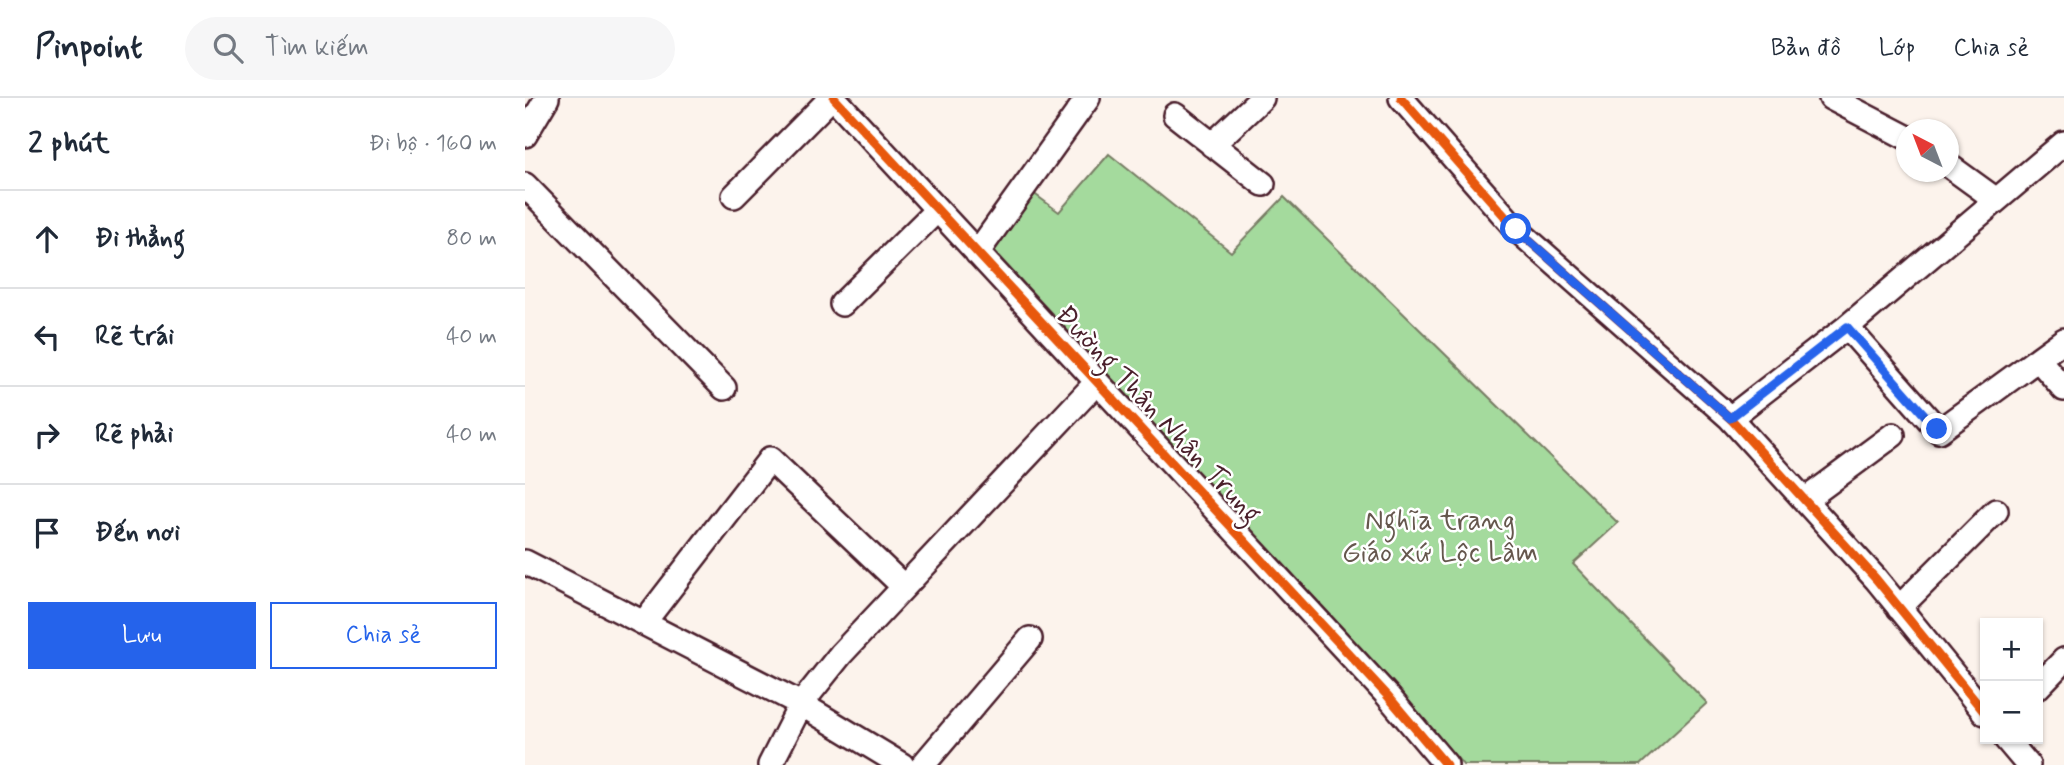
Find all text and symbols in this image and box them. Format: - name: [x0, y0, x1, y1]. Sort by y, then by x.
- search box: [185, 17, 675, 80]
- text: Pinpoint: [35, 26, 143, 70]
- icon: search: [209, 29, 247, 67]
- text: Tìm kiếm: [265, 31, 369, 65]
- text: Bản đồ: [1771, 33, 1841, 64]
- text: Lớp: [1879, 33, 1915, 64]
- text: Chia sẻ: [1953, 33, 2029, 64]
- north arrow: [1896, 119, 1959, 182]
- text: 2 phút: [28, 124, 110, 163]
- text: Đi bộ · 160 m: [369, 129, 497, 159]
- route start: [1500, 213, 1531, 244]
- icon: ahead: [28, 220, 66, 258]
- text: Đi thẳng: [95, 222, 185, 256]
- text: 80 m: [446, 224, 497, 254]
- street label: Đường Thân Nhân Trung: [1045, 298, 1269, 534]
- icon: left: [28, 318, 66, 356]
- text: Rẽ trái: [95, 320, 174, 354]
- text: 40 m: [446, 322, 497, 352]
- route end: [1921, 413, 1952, 444]
- icon: right: [28, 416, 66, 454]
- text: Rẽ phải: [95, 418, 173, 452]
- text: 40 m: [446, 420, 497, 450]
- park label: Nghĩa trang Giáo xứ Lộc Lâm: [1342, 503, 1538, 572]
- icon: arrive: [28, 514, 66, 552]
- text: Đến nơi: [95, 516, 180, 550]
- button: Lưu: [28, 602, 256, 669]
- button: Chia sẻ: [270, 602, 497, 669]
- map controls: [1980, 618, 2043, 744]
- button: +: [1980, 618, 2043, 681]
- button: −: [1980, 681, 2043, 744]

